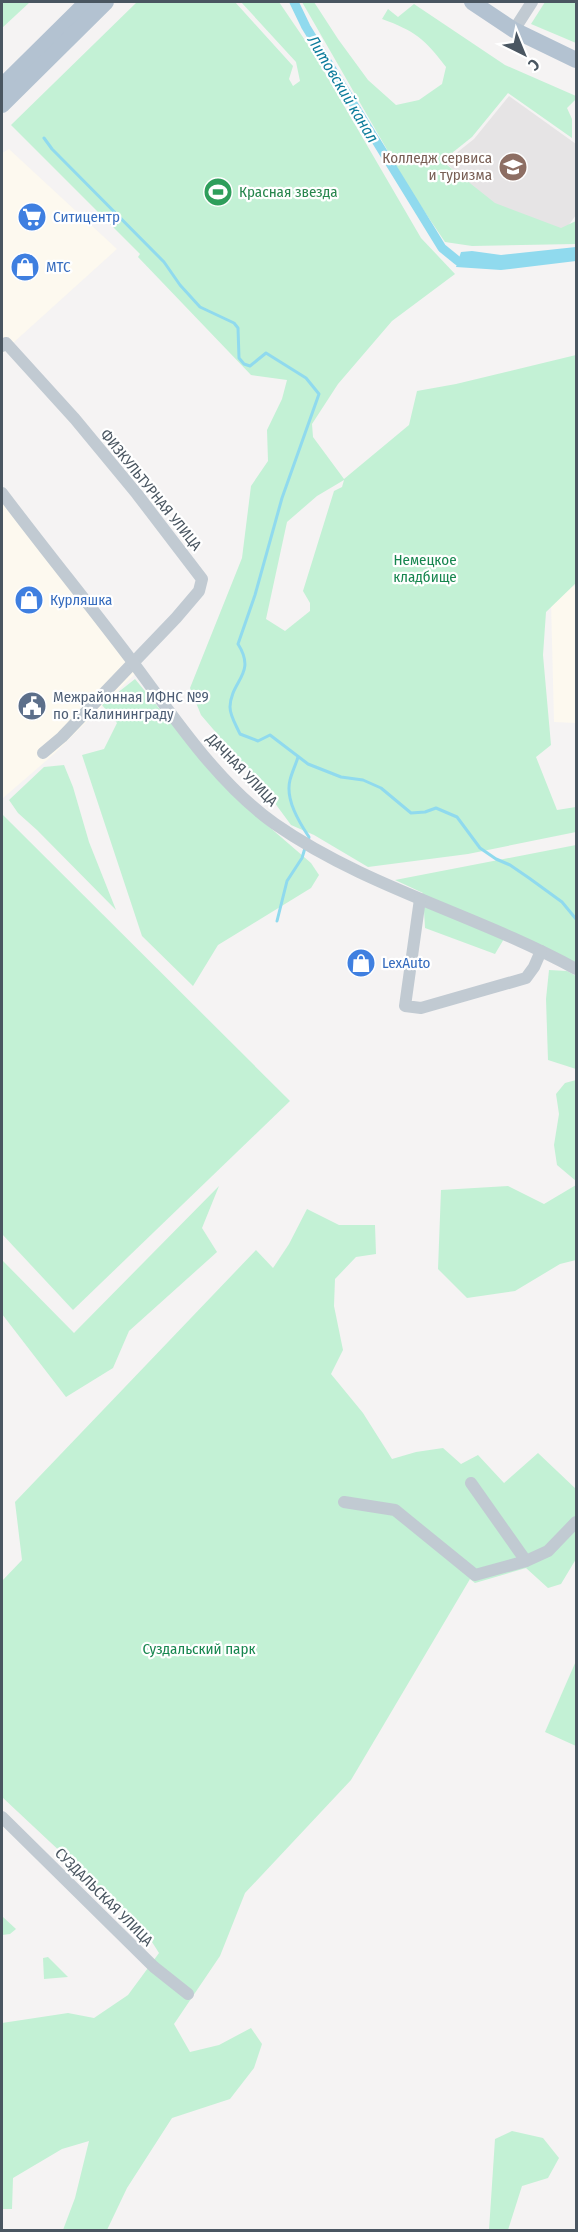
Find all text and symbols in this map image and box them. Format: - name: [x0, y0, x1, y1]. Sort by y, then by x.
- north arrow: [494, 24, 554, 84]
- water label: Литовский канал: [303, 31, 382, 146]
- text: С: [524, 55, 543, 75]
- place label: Колледж сервиса и туризма: [382, 149, 492, 184]
- school or university icon: Колледж сервиса и туризма: [497, 151, 529, 183]
- sports icon: Красная звезда: [202, 176, 234, 208]
- place label: Красная звезда: [239, 183, 338, 201]
- supermarket icon: Ситицентр: [16, 201, 48, 233]
- place label: Ситицентр: [53, 208, 120, 226]
- shop icon: МТС: [9, 251, 41, 283]
- place label: МТС: [46, 258, 71, 276]
- street label: ФИЗКУЛЬТУРНАЯ УЛИЦА: [97, 426, 205, 554]
- park label: Немецкое кладбище: [393, 551, 457, 586]
- shop icon: Курляшка: [13, 584, 45, 616]
- place label: Курляшка: [50, 591, 112, 609]
- place label: Межрайонная ИФНС №9 по г. Калининграду: [53, 688, 209, 723]
- public building icon: Межрайонная ИФНС №9 по г. Калининграду: [16, 690, 48, 722]
- street label: ДАЧНАЯ УЛИЦА: [202, 729, 281, 810]
- shop icon: LexAuto: [345, 947, 377, 979]
- place label: LexAuto: [382, 954, 431, 972]
- park label: Суздальский парк: [143, 1640, 255, 1658]
- street label: СУЗДАЛЬСКАЯ УЛИЦА: [51, 1844, 157, 1950]

